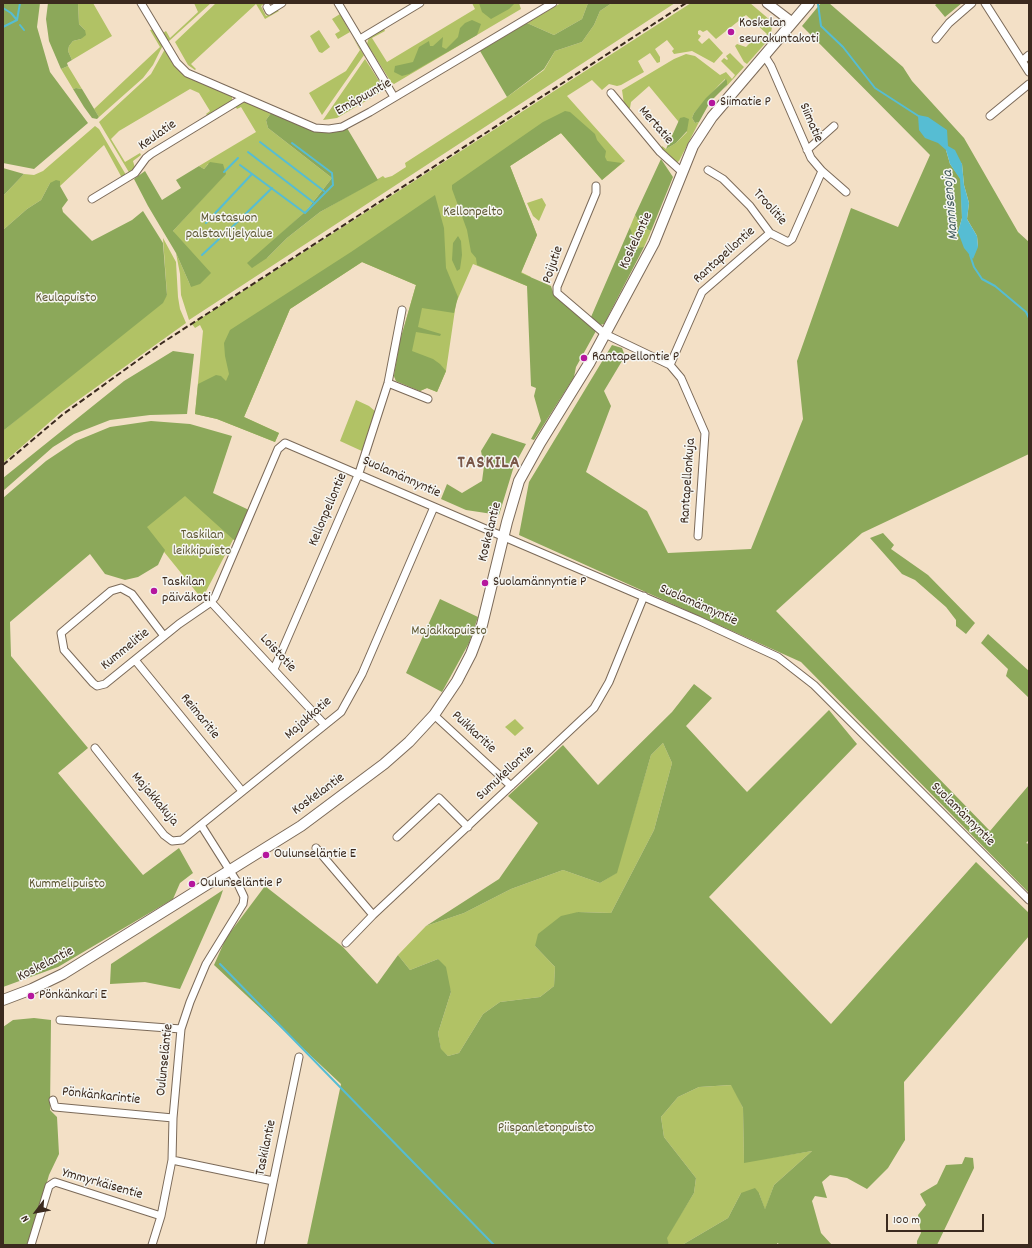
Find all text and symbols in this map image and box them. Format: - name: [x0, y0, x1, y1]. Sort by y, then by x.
- place label: Koskelan seurakuntakoti: [739, 16, 819, 48]
- marker: Koskelan seurakuntakoti: [726, 27, 736, 37]
- street label: Emäpuuntie: [333, 76, 395, 120]
- place label: Siimatie P: [720, 95, 771, 111]
- marker: Siimatie P: [707, 98, 717, 108]
- street label: Siimatie: [794, 101, 826, 145]
- street label: Mertatie: [634, 103, 676, 149]
- street label: Keulatie: [136, 117, 180, 155]
- water label: Mannisenoja: [940, 169, 964, 241]
- street label: Troolitie: [748, 186, 790, 230]
- park label: Kellonpelto: [443, 205, 503, 221]
- street label: Koskelantie: [617, 210, 657, 272]
- park label: Mustasuon palstaviljelyalue: [186, 211, 272, 244]
- street label: Rantapellontie: [691, 224, 759, 288]
- street label: Poijutie: [540, 244, 568, 286]
- park label: Keulapuisto: [36, 291, 96, 307]
- place label: Rantapellontie P: [592, 350, 679, 366]
- marker: Rantapellontie P: [579, 353, 589, 363]
- street label: Rantapellonkuja: [678, 438, 700, 524]
- street label: Suolamännyntie: [359, 453, 443, 503]
- district label: TASKILA: [457, 454, 521, 476]
- street label: Kellonpellontie: [306, 471, 352, 549]
- street label: Koskelantie: [476, 500, 506, 564]
- park label: Taskilan leikkipuisto: [173, 528, 231, 560]
- place label: Taskilan päiväkoti: [162, 575, 211, 608]
- place label: Suolamännyntie P: [493, 575, 586, 591]
- marker: Suolamännyntie P: [480, 578, 490, 588]
- street label: Suolamännyntie: [656, 581, 740, 631]
- marker: Taskilan päiväkoti: [149, 586, 159, 596]
- park label: Majakkapuisto: [411, 624, 487, 640]
- street label: Kummelitie: [98, 625, 154, 675]
- street label: Loistotie: [255, 632, 299, 676]
- street label: Reimaritie: [176, 691, 222, 743]
- street label: Majakkatie: [282, 694, 336, 744]
- street label: Puikkaritie: [447, 708, 499, 758]
- street label: Sumukellontie: [474, 743, 538, 805]
- street label: Majakkakuja: [127, 770, 181, 830]
- street label: Koskelantie: [289, 770, 349, 820]
- street label: Suolamännyntie: [926, 779, 998, 851]
- place label: Oulunseläntie E: [274, 847, 356, 863]
- marker: Oulunseläntie E: [261, 850, 271, 860]
- place label: Oulunseläntie P: [200, 876, 282, 892]
- park label: Kummelipuisto: [29, 877, 105, 893]
- marker: Oulunseläntie P: [187, 879, 197, 889]
- street label: Koskelantie: [15, 944, 77, 986]
- place label: Pönkänkari E: [39, 988, 107, 1004]
- marker: Pönkänkari E: [26, 991, 36, 1001]
- street label: Oulunseläntie: [154, 1023, 178, 1097]
- street label: Pönkänkarintie: [61, 1085, 141, 1109]
- street label: Taskilantie: [253, 1119, 281, 1177]
- park label: Piispanletonpuisto: [498, 1121, 594, 1137]
- street label: Ymmyrkäisentie: [60, 1165, 144, 1205]
- north arrow: [16, 1192, 56, 1232]
- scale bar: [888, 1206, 986, 1232]
- text: N: [18, 1212, 34, 1225]
- text: 100 m: [893, 1212, 920, 1229]

